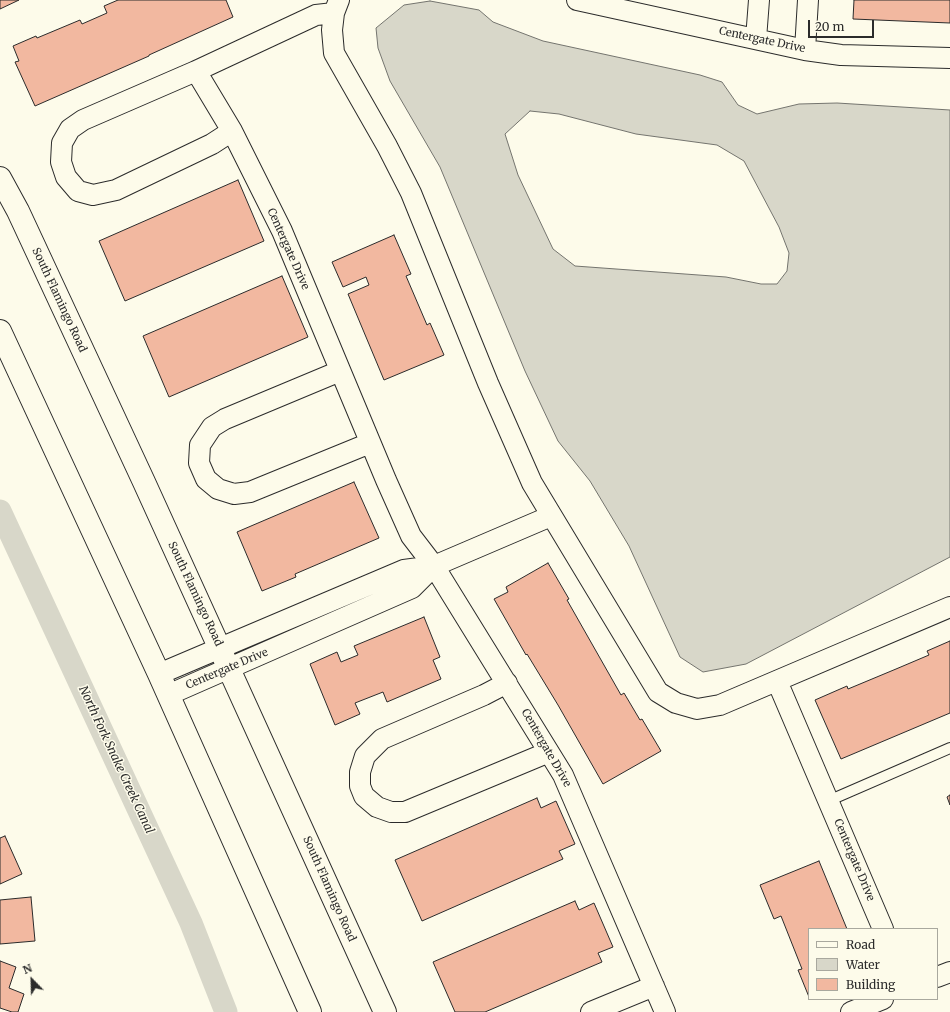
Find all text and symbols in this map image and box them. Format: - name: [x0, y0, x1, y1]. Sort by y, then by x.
- scale bar: [810, 12, 876, 38]
- text: 20 m: [815, 19, 844, 34]
- street label: Centergate Drive: [718, 24, 806, 56]
- street label: Centergate Drive: [264, 206, 312, 292]
- street label: South Flamingo Road: [29, 246, 89, 354]
- street label: South Flamingo Road: [165, 540, 225, 648]
- street label: Centergate Drive: [184, 646, 270, 692]
- water label: North Fork Snake Creek Canal: [75, 684, 157, 836]
- street label: Centergate Drive: [518, 707, 574, 789]
- street label: Centergate Drive: [831, 817, 877, 903]
- street label: South Flamingo Road: [300, 834, 358, 944]
- legend: [808, 928, 938, 1000]
- text: Road: [846, 937, 875, 952]
- text: Water: [846, 957, 880, 972]
- north arrow: [12, 960, 52, 1000]
- text: N: [21, 961, 34, 977]
- text: Building: [846, 977, 895, 992]

